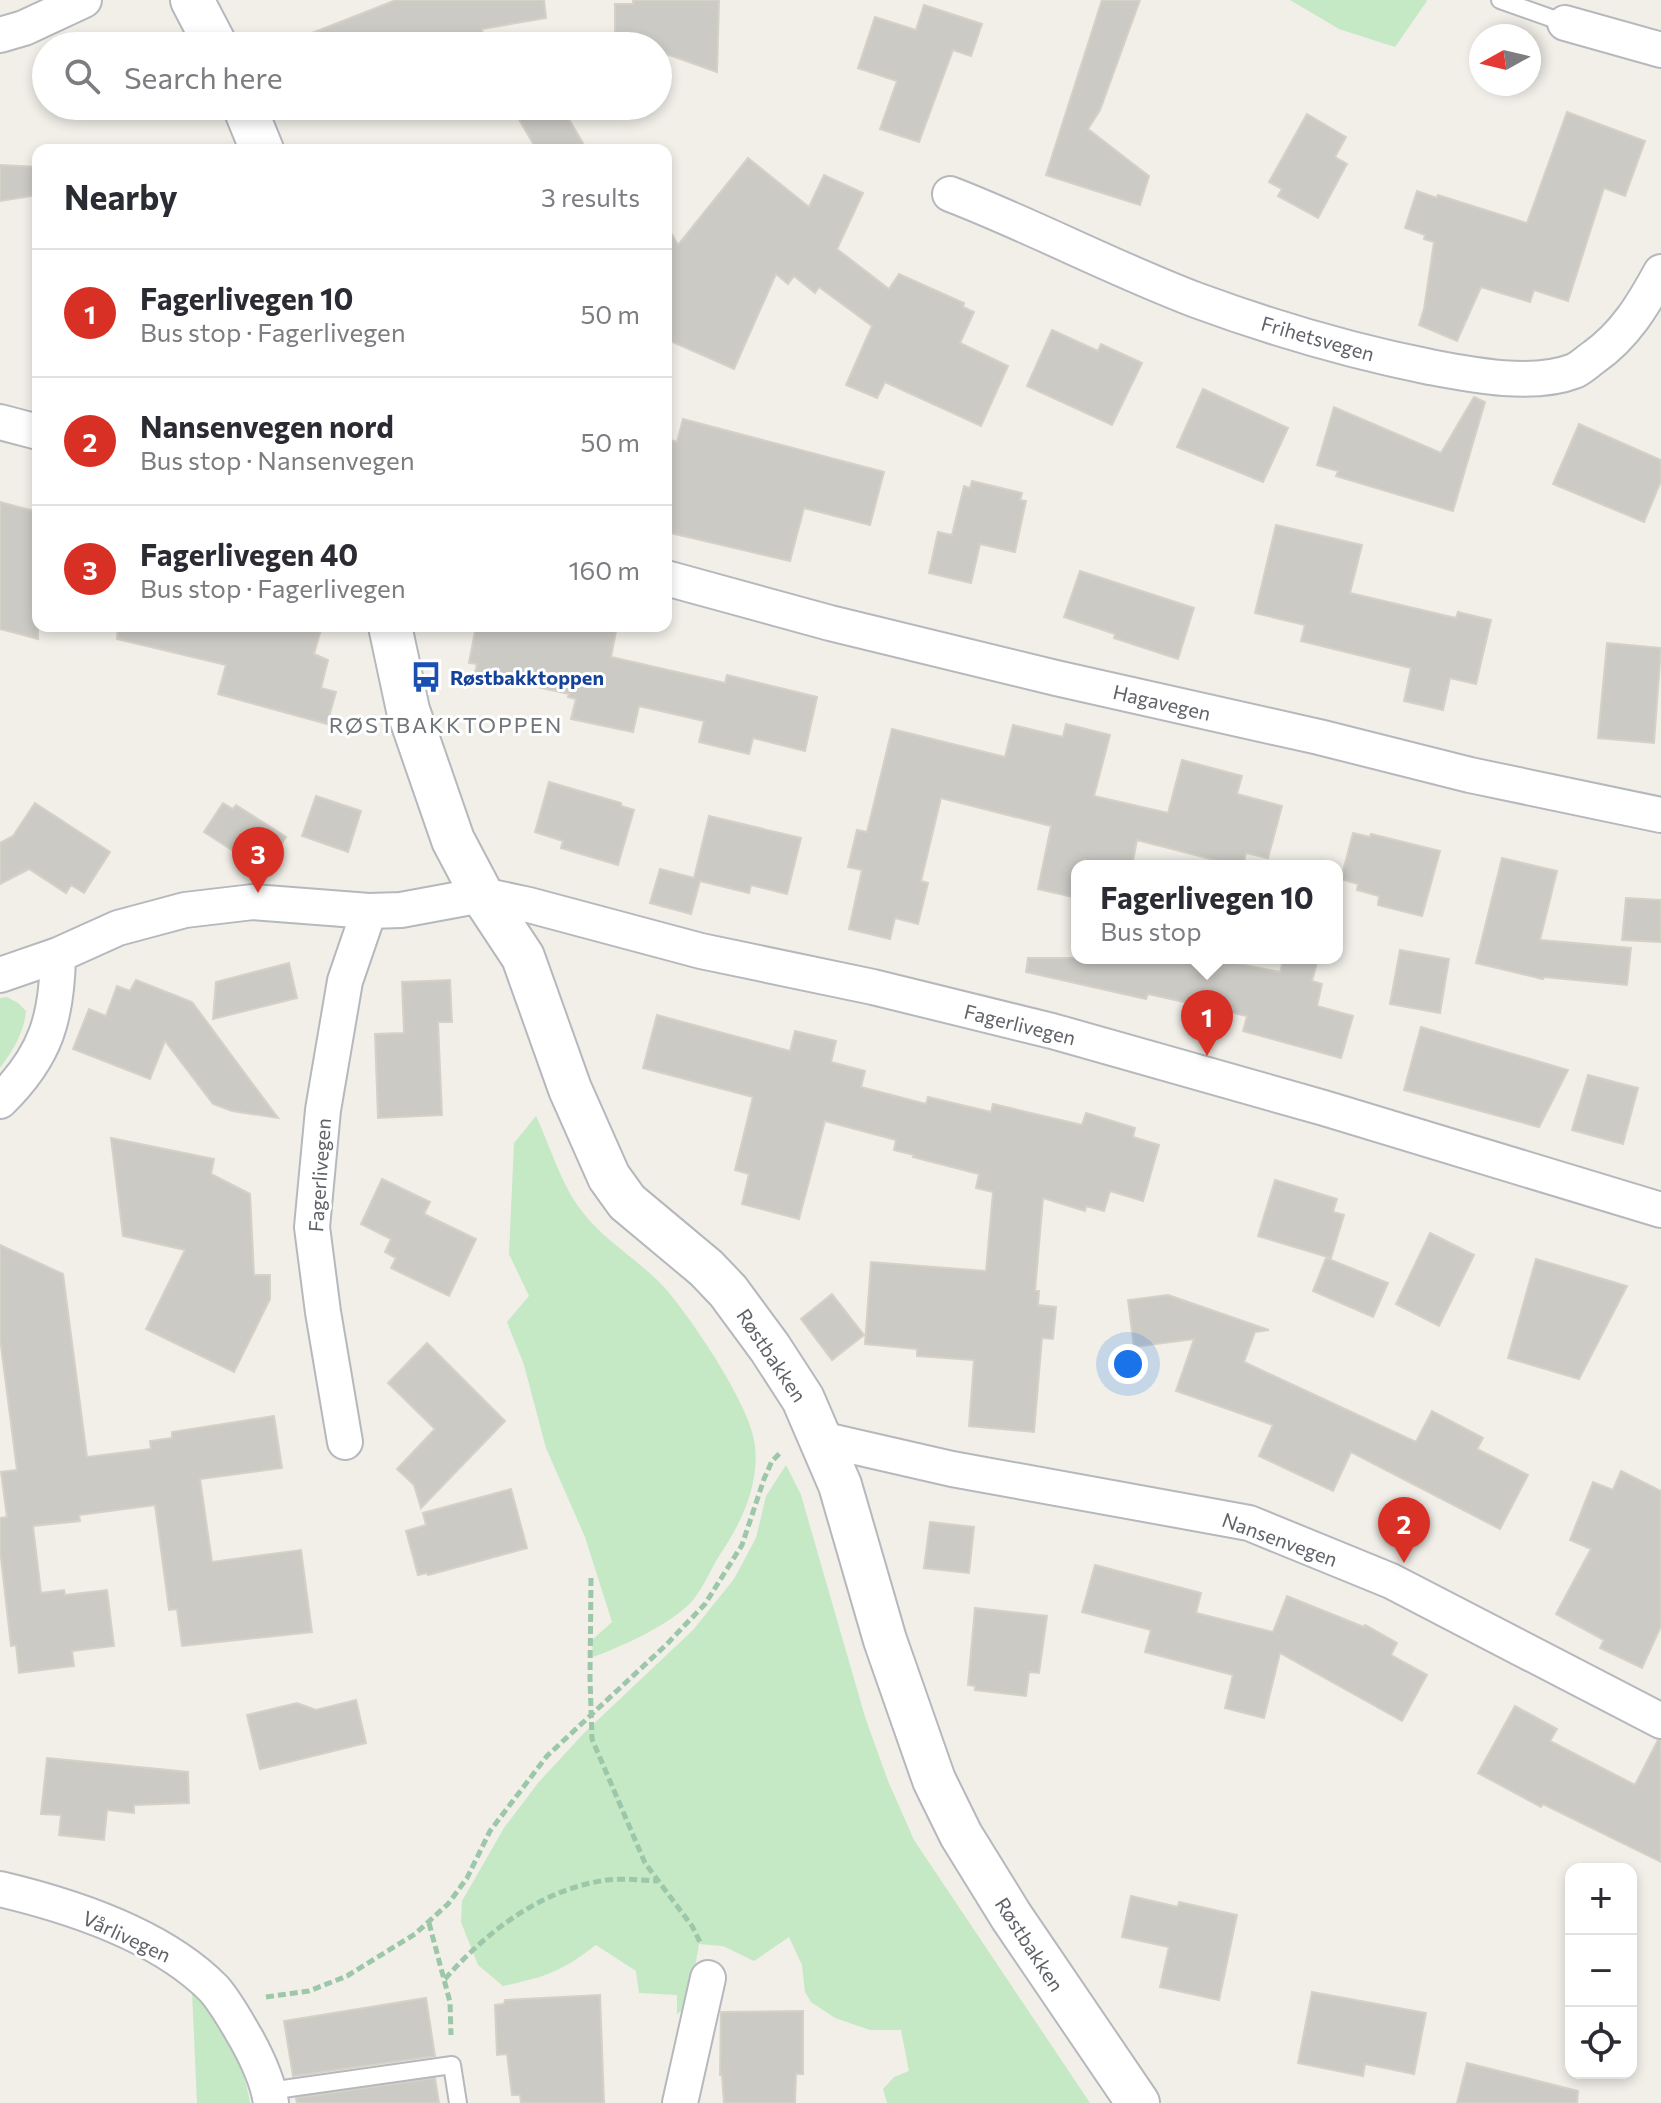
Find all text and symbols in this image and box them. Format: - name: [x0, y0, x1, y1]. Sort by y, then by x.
- north arrow: [1469, 24, 1541, 96]
- search box: [32, 32, 672, 120]
- icon: search: [60, 54, 104, 98]
- text: Search here: [124, 58, 283, 95]
- text: Nearby: [64, 175, 178, 217]
- text: 3 results: [541, 181, 640, 212]
- text: Fagerlivegen 10: [140, 279, 353, 316]
- text: 1: [84, 298, 96, 329]
- text: 50 m: [580, 298, 640, 329]
- street label: Frihetsvegen: [1259, 310, 1377, 366]
- text: Bus stop · Fagerlivegen: [140, 316, 406, 347]
- text: Nansenvegen nord: [140, 407, 394, 444]
- text: 2: [83, 426, 97, 457]
- text: 50 m: [580, 426, 640, 457]
- text: Bus stop · Nansenvegen: [140, 444, 415, 475]
- text: Fagerlivegen 40: [140, 535, 358, 572]
- text: 3: [82, 554, 98, 585]
- text: 160 m: [568, 554, 640, 585]
- text: Bus stop · Fagerlivegen: [140, 572, 406, 603]
- bus stop icon: Røstbakktoppen: [409, 660, 443, 694]
- place label: Røstbakktoppen: [450, 665, 604, 689]
- street label: Hagavegen: [1111, 679, 1213, 725]
- district label: RØSTBAKKTOPPEN: [329, 711, 563, 738]
- pin: 3: [232, 827, 284, 893]
- popup: [1071, 860, 1343, 964]
- text: Fagerlivegen 10: [1100, 878, 1314, 915]
- text: Bus stop: [1100, 915, 1202, 946]
- pin: 1: [1181, 990, 1233, 1056]
- street label: Fagerlivegen: [962, 999, 1078, 1049]
- street label: Fagerlivegen: [303, 1117, 335, 1233]
- street label: Røstbakken: [732, 1304, 812, 1406]
- your location: [1108, 1344, 1148, 1384]
- pin: 2: [1378, 1497, 1430, 1563]
- street label: Nansenvegen: [1219, 1507, 1341, 1571]
- map controls: [1565, 1863, 1637, 2079]
- button: +: [1565, 1863, 1637, 1935]
- street label: Røstbakken: [991, 1892, 1069, 1996]
- street label: Vårlivegen: [79, 1905, 175, 1967]
- button: −: [1565, 1935, 1637, 2007]
- button: locate: [1565, 2007, 1637, 2079]

